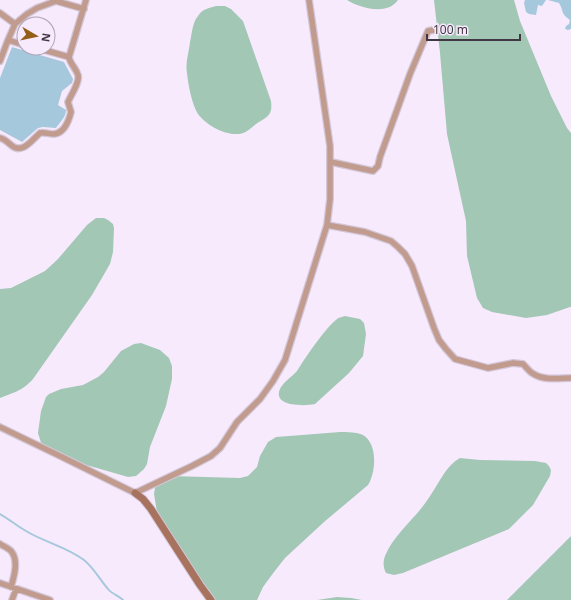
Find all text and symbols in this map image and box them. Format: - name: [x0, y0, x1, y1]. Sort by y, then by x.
- north arrow: [16, 16, 56, 56]
- scale bar: [427, 16, 520, 42]
- text: 100 m: [433, 21, 468, 38]
- text: N: [38, 32, 54, 43]

